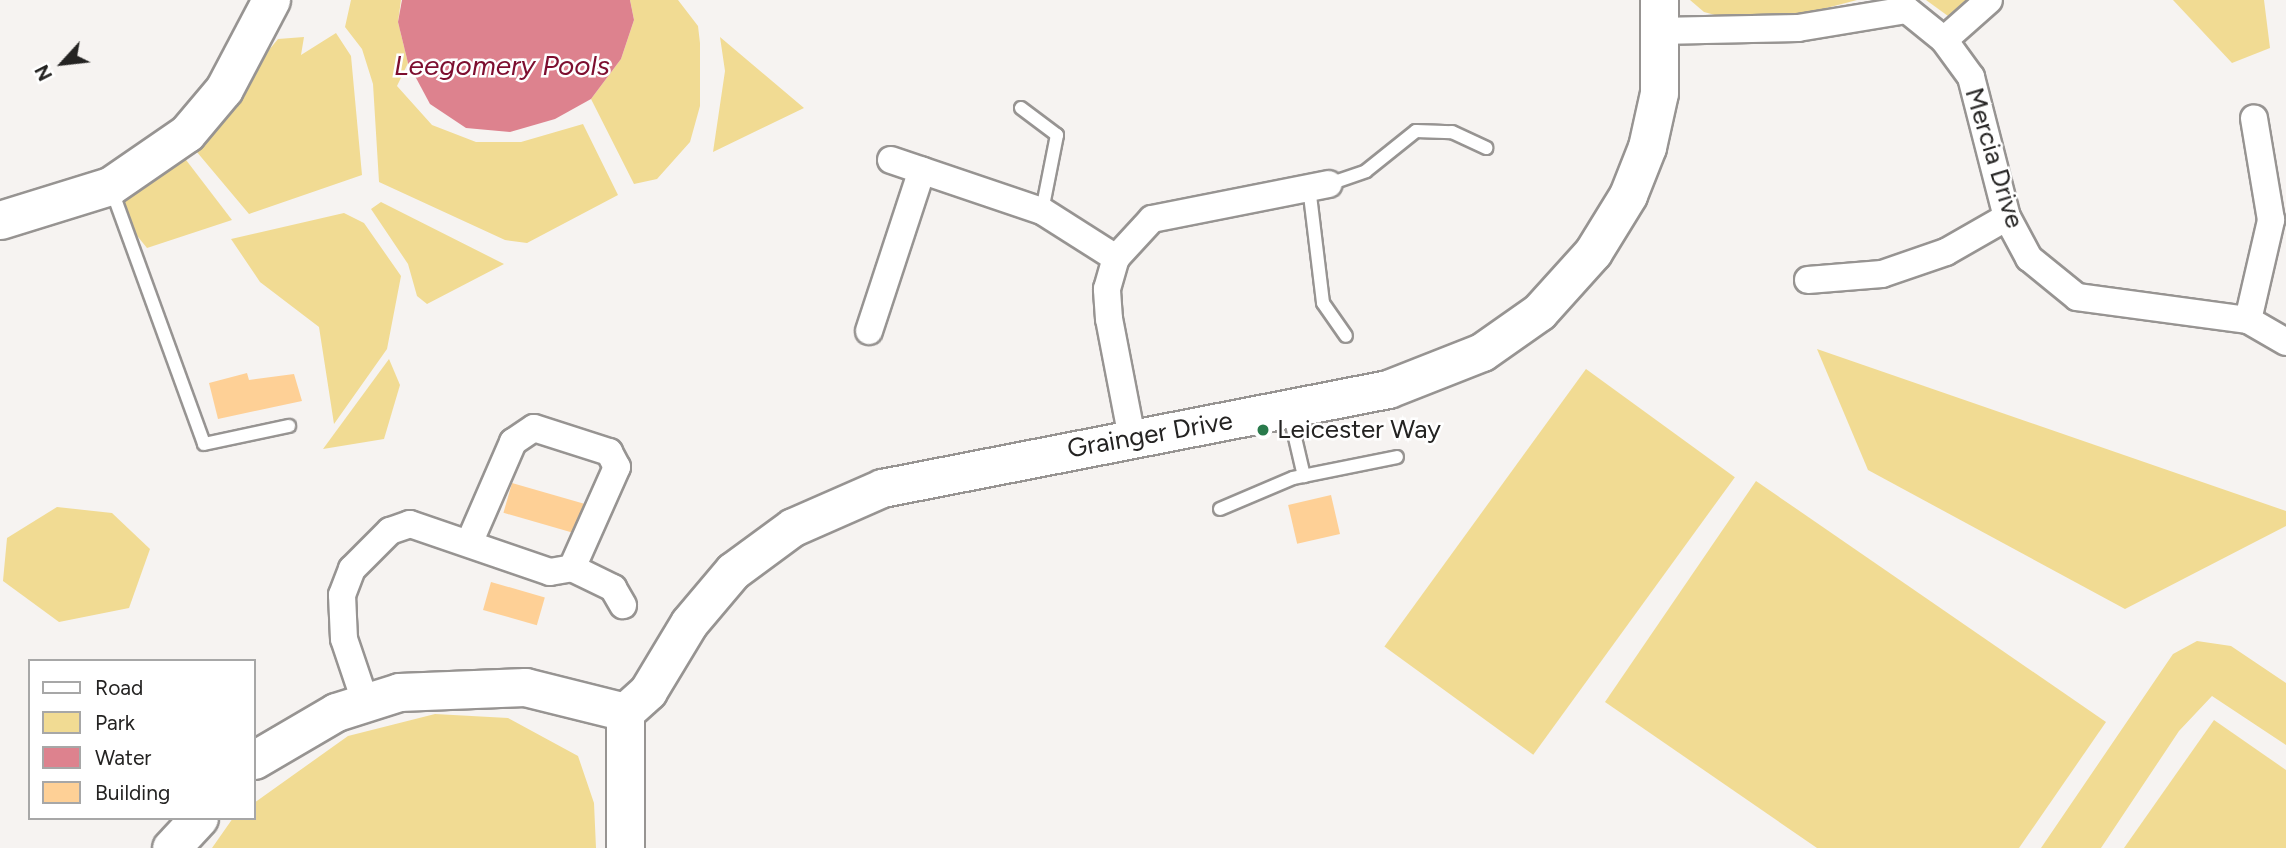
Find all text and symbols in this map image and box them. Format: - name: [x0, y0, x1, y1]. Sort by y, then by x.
- north arrow: [28, 28, 98, 98]
- water label: Leegomery Pools: [394, 48, 610, 82]
- text: N: [30, 61, 57, 85]
- street label: Mercia Drive: [1958, 84, 2030, 232]
- street label: Grainger Drive: [1065, 405, 1235, 465]
- place label: Leicester Way: [1277, 414, 1441, 446]
- marker: Leicester Way: [1255, 422, 1271, 438]
- legend: [28, 659, 256, 820]
- text: Road: [95, 675, 143, 700]
- text: Park: [95, 710, 135, 735]
- text: Water: [95, 745, 151, 770]
- text: Building: [95, 780, 170, 805]

